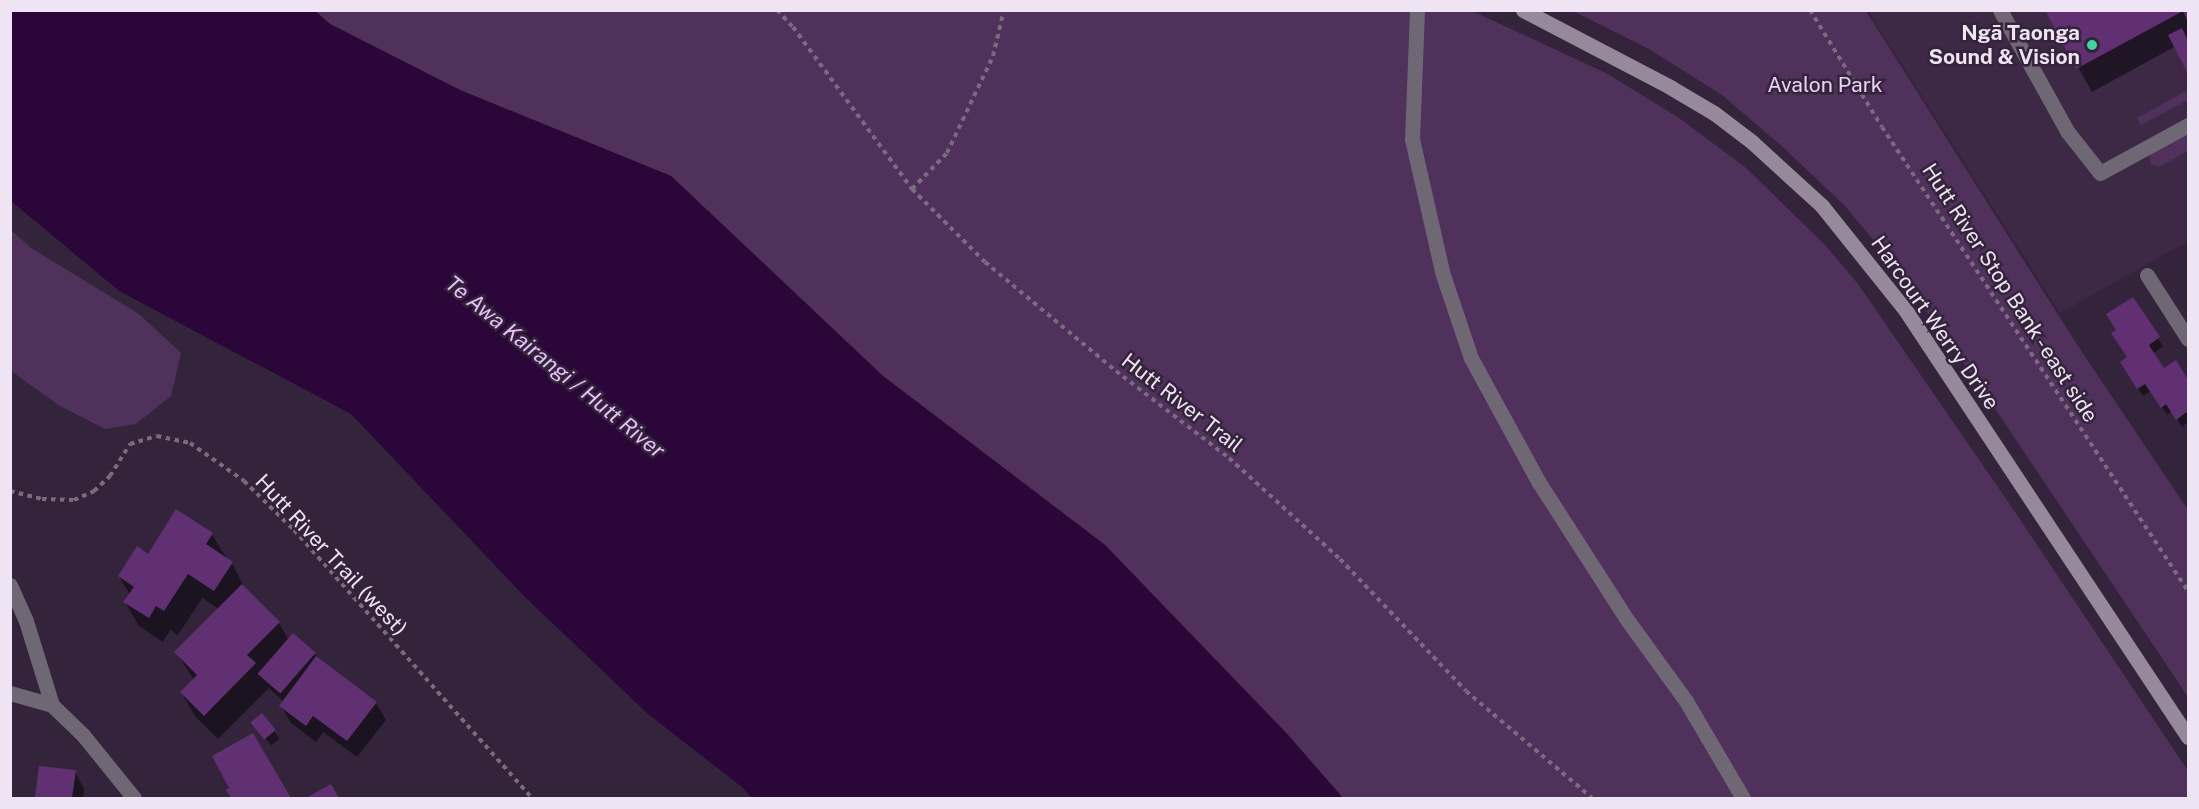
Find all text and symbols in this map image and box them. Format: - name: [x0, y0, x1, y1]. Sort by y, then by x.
- place label: Ngā Taonga Sound & Vision: [1928, 20, 2080, 70]
- marker: Ngā Taonga Sound & Vision: [2085, 38, 2099, 52]
- park label: Avalon Park: [1767, 72, 1883, 98]
- street label: Hutt River Stop Bank - east side: [1915, 156, 2105, 430]
- street label: Harcourt Werry Drive: [1865, 231, 2005, 415]
- water label: Te Awa Kairangi / Hutt River: [440, 270, 670, 464]
- street label: Hutt River Trail: [1117, 348, 1247, 458]
- street label: Hutt River Trail (west): [250, 469, 412, 641]

